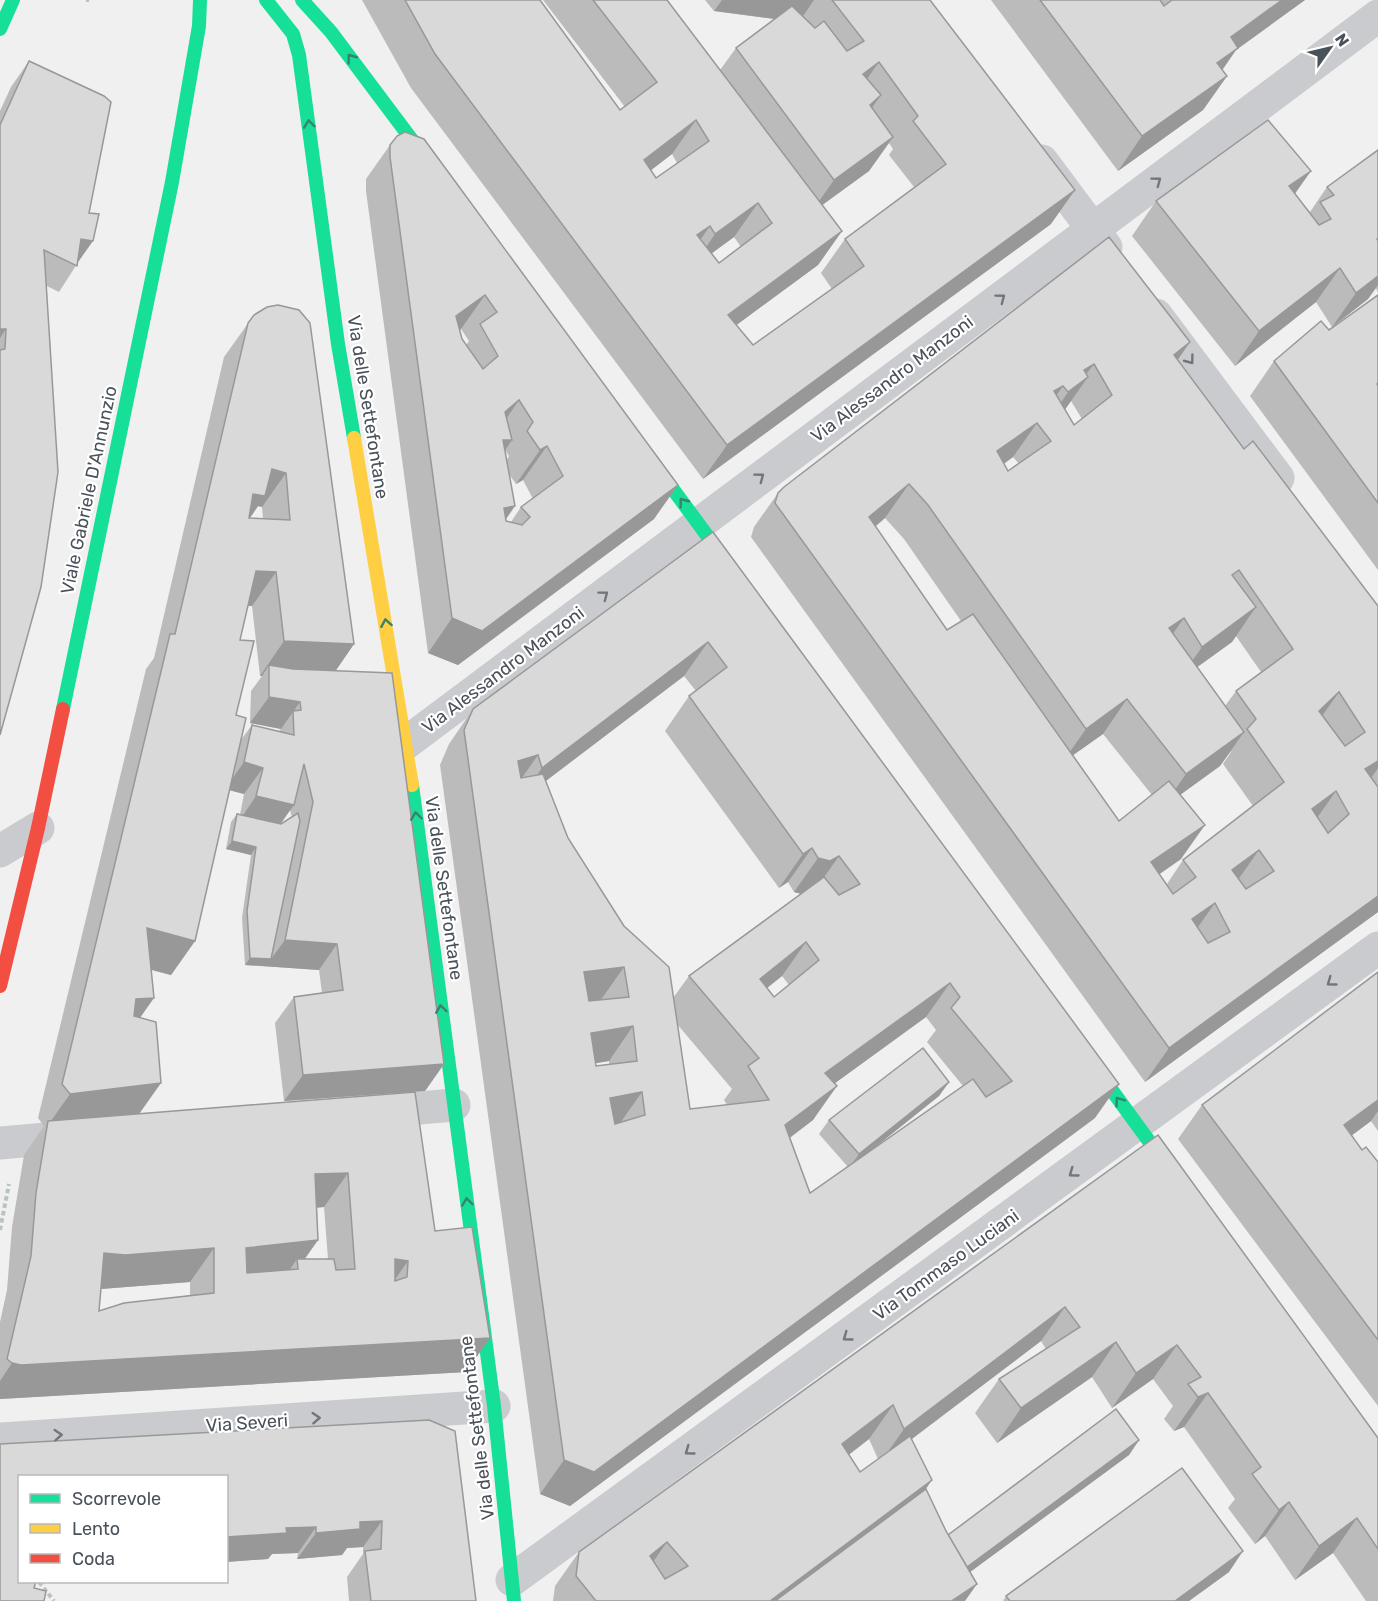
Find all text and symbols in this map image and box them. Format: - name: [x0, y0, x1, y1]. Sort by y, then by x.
- north arrow: [1300, 18, 1360, 78]
- text: N: [1331, 30, 1353, 50]
- one-way arrow: [347, 53, 358, 64]
- one-way arrow: [304, 120, 316, 129]
- one-way arrow: [1150, 177, 1161, 188]
- one-way arrow: [994, 294, 1005, 305]
- street label: Via Alessandro Manzoni: [806, 311, 978, 447]
- street label: Via delle Settefontane: [343, 314, 393, 500]
- one-way arrow: [1183, 354, 1194, 365]
- street label: Viale Gabriele D'Annunzio: [56, 384, 122, 596]
- one-way arrow: [754, 474, 765, 485]
- one-way arrow: [679, 498, 690, 509]
- one-way arrow: [598, 591, 609, 602]
- street label: Via Alessandro Manzoni: [417, 602, 589, 738]
- one-way arrow: [380, 618, 392, 628]
- street label: Via delle Settefontane: [420, 795, 468, 981]
- one-way arrow: [410, 811, 422, 820]
- one-way arrow: [1327, 975, 1338, 986]
- one-way arrow: [436, 1004, 448, 1014]
- one-way arrow: [1116, 1096, 1127, 1107]
- one-way arrow: [1068, 1166, 1079, 1177]
- one-way arrow: [461, 1198, 474, 1207]
- street label: Via Tommaso Luciani: [869, 1205, 1023, 1325]
- one-way arrow: [842, 1330, 853, 1341]
- street label: Via delle Settefontane: [455, 1335, 499, 1521]
- street label: Via Severi: [205, 1409, 289, 1437]
- one-way arrow: [311, 1412, 320, 1425]
- one-way arrow: [54, 1429, 63, 1442]
- one-way arrow: [684, 1444, 695, 1455]
- legend: [18, 1475, 228, 1583]
- text: Scorrevole: [72, 1488, 161, 1510]
- text: Lento: [72, 1518, 120, 1540]
- text: Coda: [72, 1548, 115, 1570]

